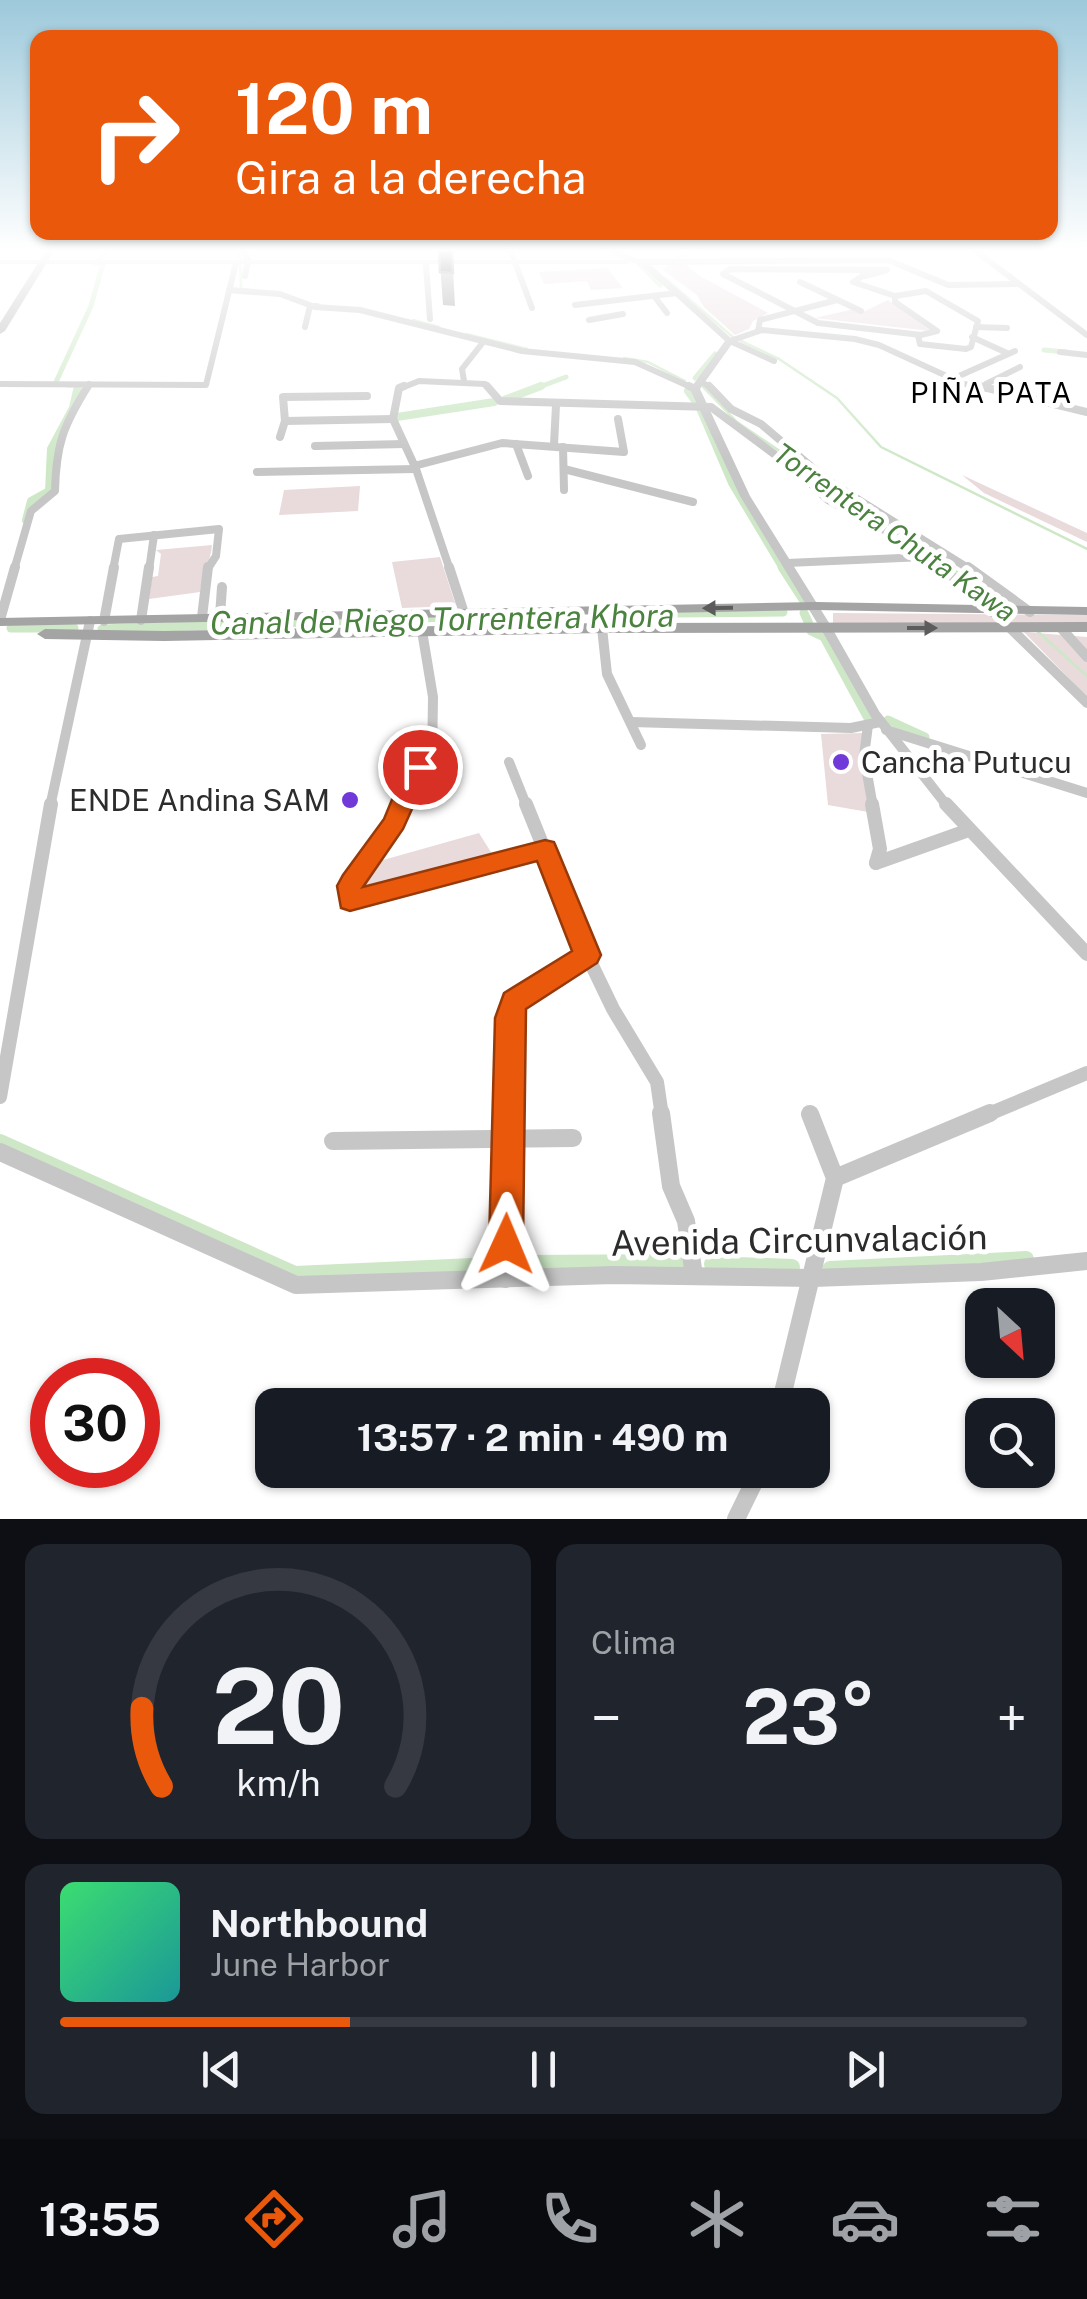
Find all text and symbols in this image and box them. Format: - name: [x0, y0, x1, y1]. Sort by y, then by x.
- text: 120 m: [235, 67, 433, 150]
- icon: right: [70, 70, 200, 200]
- text: Gira a la derecha: [235, 151, 586, 204]
- district label: PIÑA PATA: [910, 376, 1074, 409]
- water label: Torrentera Chuta Kawa: [768, 436, 1022, 628]
- water label: Canal de Riego Torrentera Khora: [209, 596, 675, 642]
- one-way arrow: [702, 600, 734, 616]
- one-way arrow: [907, 620, 939, 636]
- pin: [378, 725, 463, 810]
- icon: arrive: [393, 740, 448, 795]
- place label: Cancha Putucu: [861, 744, 1072, 780]
- marker: Cancha Putucu: [830, 751, 852, 773]
- place label: ENDE Andina SAM: [69, 782, 330, 818]
- marker: ENDE Andina SAM: [339, 789, 361, 811]
- position arrow: [454, 1192, 558, 1296]
- street label: Avenida Circunvalación: [610, 1216, 988, 1264]
- north arrow: [965, 1288, 1055, 1378]
- map controls: [965, 1288, 1055, 1488]
- speed limit sign: 30: [30, 1358, 160, 1488]
- button: search: [965, 1398, 1055, 1488]
- text: 13:57 · 2 min · 490 m: [357, 1415, 728, 1460]
- text: Clima: [591, 1624, 676, 1661]
- text: 20: [211, 1645, 345, 1767]
- text: 23°: [742, 1673, 876, 1761]
- text: −: [591, 1686, 622, 1750]
- text: +: [997, 1686, 1027, 1750]
- text: km/h: [236, 1762, 320, 1804]
- text: Northbound: [210, 1901, 428, 1946]
- text: June Harbor: [210, 1946, 390, 1983]
- icon: previous: [194, 2042, 249, 2097]
- icon: pause: [516, 2042, 571, 2097]
- icon: next: [838, 2042, 893, 2097]
- icon: directions: [239, 2184, 309, 2254]
- icon: music: [387, 2184, 457, 2254]
- icon: phone: [535, 2184, 605, 2254]
- icon: climate: [682, 2184, 752, 2254]
- icon: car: [830, 2184, 900, 2254]
- icon: filters: [978, 2184, 1048, 2254]
- text: 13:55: [39, 2193, 161, 2246]

